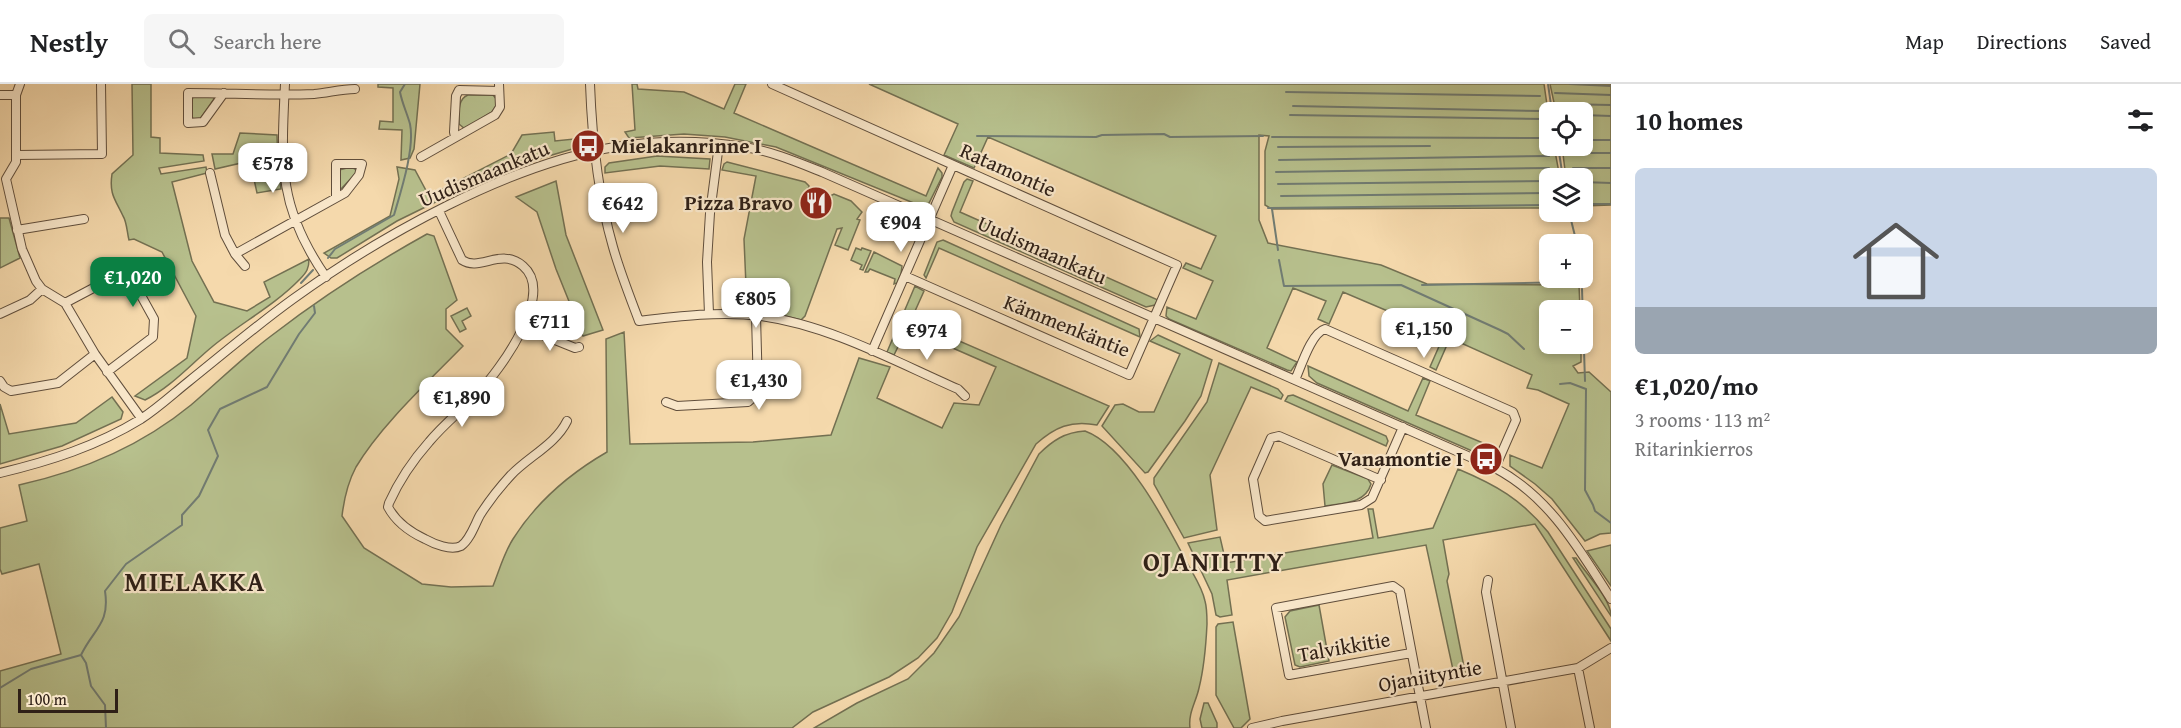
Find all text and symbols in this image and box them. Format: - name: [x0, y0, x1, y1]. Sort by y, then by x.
- search box: [144, 14, 564, 68]
- text: Nestly: [30, 21, 108, 62]
- icon: search: [165, 25, 198, 58]
- text: Search here: [213, 25, 322, 57]
- text: Map: [1905, 26, 1944, 57]
- text: Directions: [1977, 26, 2067, 57]
- text: Saved: [2100, 26, 2151, 57]
- text: 10 homes: [1635, 101, 1743, 140]
- map controls: [1539, 102, 1593, 354]
- button: locate: [1539, 102, 1593, 156]
- icon: filters: [2124, 104, 2157, 137]
- bus stop icon: Mielakanrinne I: [570, 128, 606, 164]
- place label: Mielakanrinne I: [611, 130, 761, 161]
- street label: Uudismaankatu: [414, 132, 554, 215]
- street label: Ratamontie: [955, 135, 1061, 205]
- pin: €578: [237, 143, 309, 194]
- text: €578: [252, 148, 294, 177]
- button: layers: [1539, 168, 1593, 222]
- pin: €642: [587, 183, 659, 234]
- restaurant icon: Pizza Bravo: [798, 185, 834, 221]
- place label: Pizza Bravo: [684, 187, 793, 218]
- text: €642: [602, 188, 644, 217]
- pin: €904: [865, 202, 937, 253]
- text: €904: [880, 207, 922, 236]
- street label: Uudismaankatu: [973, 207, 1112, 292]
- icon: home: [1842, 207, 1950, 315]
- button: +: [1539, 234, 1593, 288]
- pin: €1,020: [84, 257, 182, 308]
- text: €1,020: [104, 262, 162, 291]
- pin: €805: [720, 278, 792, 329]
- text: €805: [735, 283, 777, 312]
- street label: Kämmenkäntie: [999, 286, 1135, 365]
- button: −: [1539, 300, 1593, 354]
- pin: €711: [514, 301, 586, 352]
- text: €711: [529, 306, 571, 335]
- pin: €1,150: [1375, 308, 1473, 359]
- pin: €974: [891, 310, 963, 361]
- text: €1,150: [1395, 313, 1453, 342]
- text: €974: [906, 315, 948, 344]
- pin: €1,430: [710, 360, 808, 411]
- text: €1,430: [730, 365, 788, 394]
- text: €1,020/mo: [1635, 366, 1758, 405]
- pin: €1,890: [413, 377, 511, 428]
- text: €1,890: [433, 382, 491, 411]
- text: 3 rooms · 113 m²: [1635, 405, 1770, 434]
- text: Ritarinkierros: [1635, 434, 1753, 463]
- bus stop icon: Vanamontie I: [1468, 441, 1504, 477]
- place label: Vanamontie I: [1338, 443, 1463, 474]
- district label: OJANIITTY: [1143, 541, 1285, 581]
- district label: MIELAKKA: [124, 561, 266, 601]
- street label: Talvikkitie: [1295, 623, 1393, 670]
- street label: Ojaniityntie: [1376, 651, 1484, 700]
- scale bar: [18, 686, 118, 714]
- text: 100 m: [27, 687, 67, 711]

